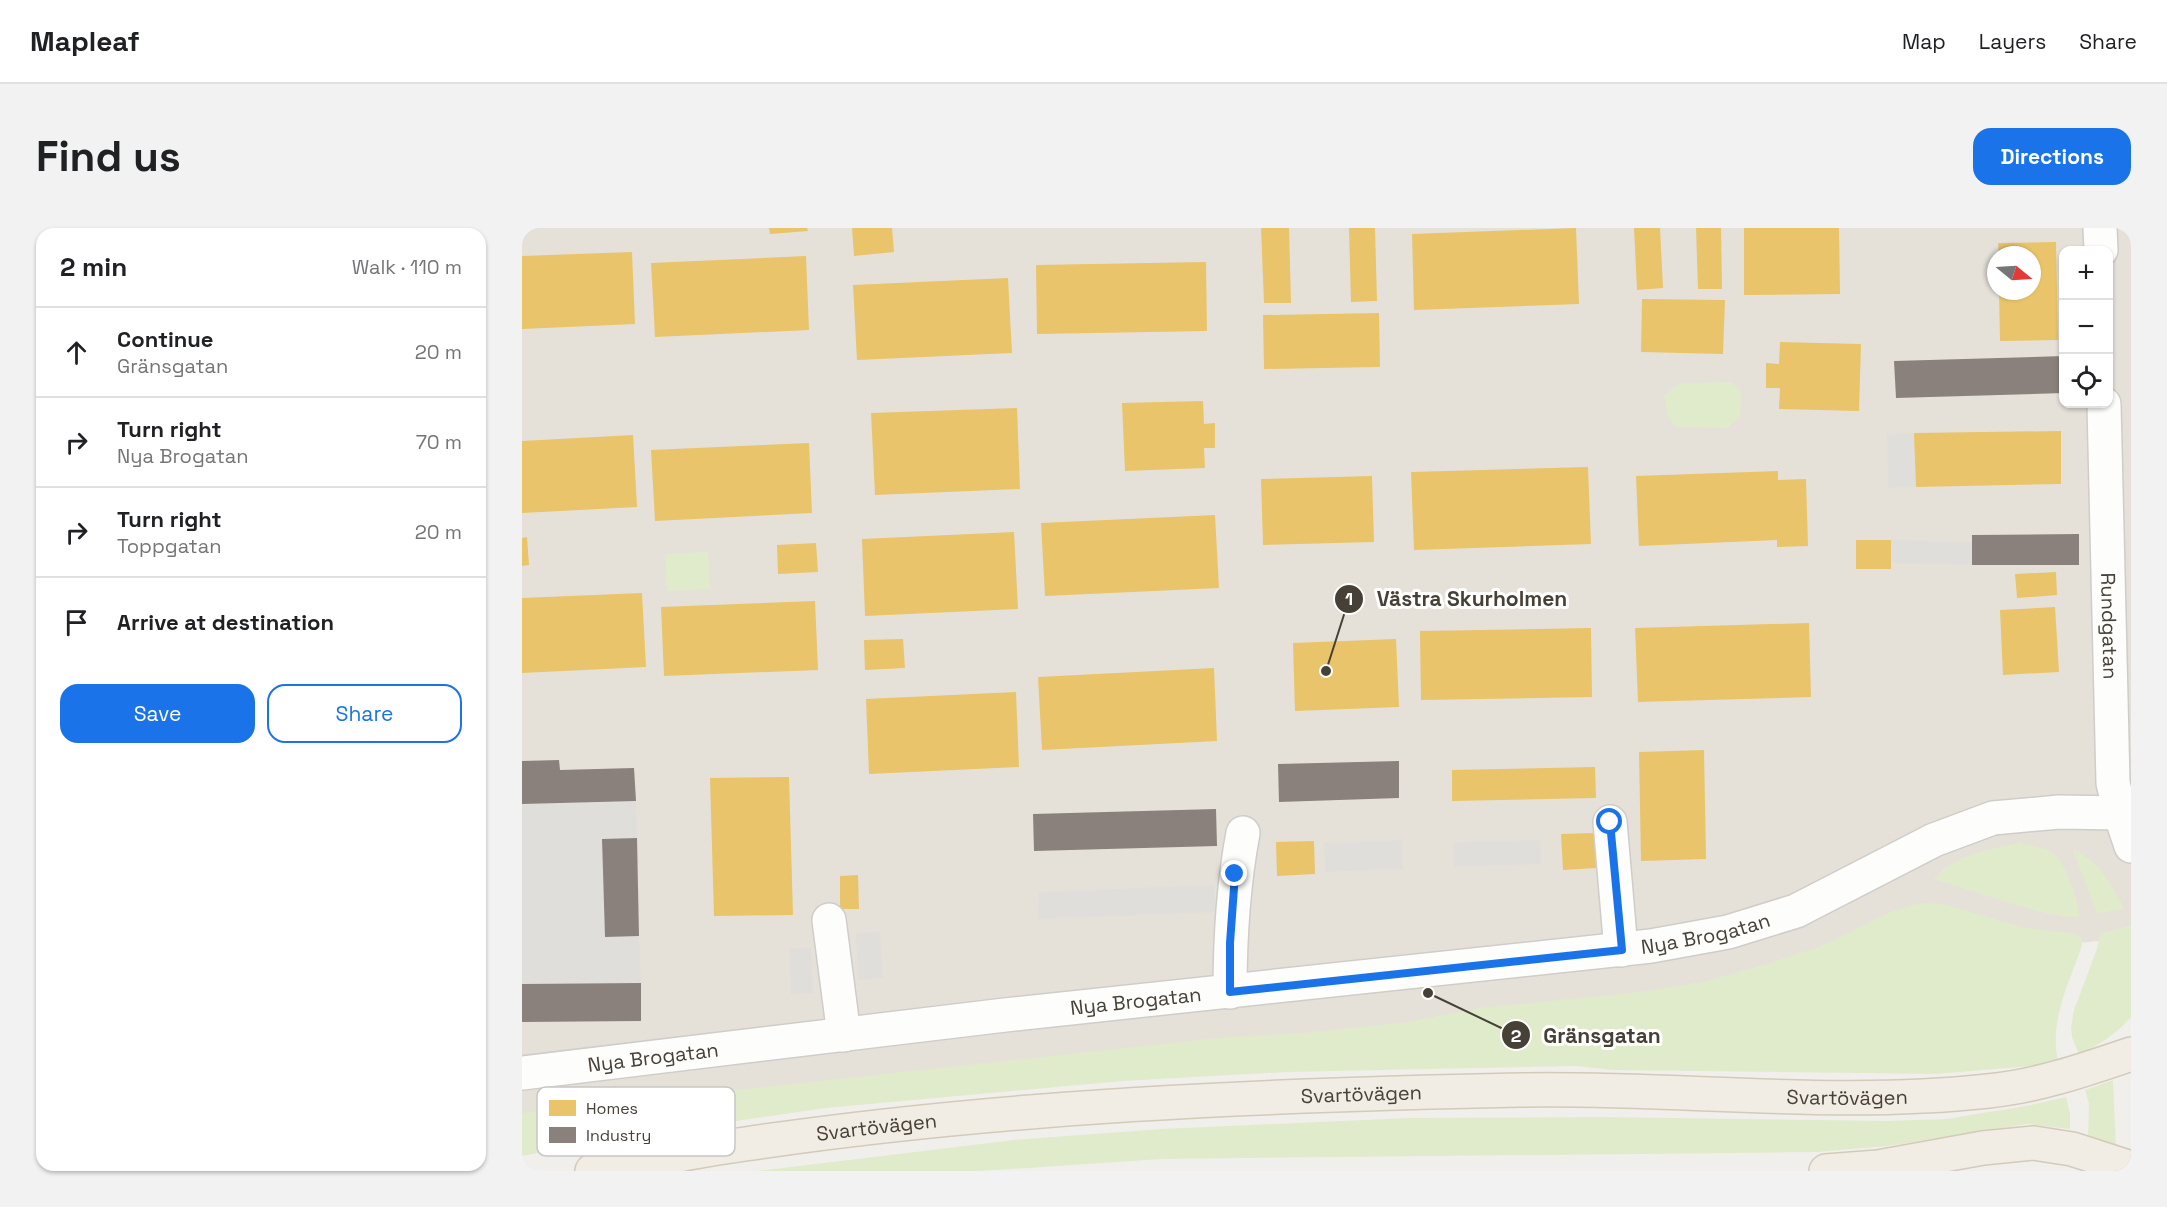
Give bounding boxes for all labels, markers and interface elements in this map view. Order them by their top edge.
text: Mapleaf [30,23,140,59]
text: Map [1902,28,1946,55]
text: Layers [1979,28,2046,55]
text: Share [2079,28,2137,55]
button: Directions [1973,128,2131,185]
text: Find us [36,130,181,183]
north arrow [1987,246,2041,300]
map controls [2059,246,2113,408]
button: + [2059,246,2113,300]
text: 2 min [60,250,127,284]
text: Walk · 110 m [352,254,462,280]
button: − [2059,300,2113,354]
text: Continue [117,325,213,353]
icon: ahead [60,336,93,369]
text: 20 m [415,339,462,365]
text: Gränsgatan [117,353,228,379]
button: locate [2059,354,2113,408]
text: Turn right [117,415,222,443]
icon: right [60,426,93,459]
text: 70 m [416,429,462,455]
text: Nya Brogatan [117,443,249,469]
text: Turn right [117,505,222,533]
icon: right [60,516,93,549]
text: 20 m [415,519,462,545]
text: Toppgatan [117,533,221,559]
street label: Rundgatan [2095,572,2124,680]
callout: Västra Skurholmen [1334,579,1579,618]
text: Västra Skurholmen [1377,585,1567,612]
text: 1 [1345,587,1353,610]
icon: arrive [60,606,93,639]
text: Arrive at destination [117,608,334,636]
button: Save [60,684,255,743]
button: Share [267,684,462,743]
route start [1596,808,1622,834]
route end [1221,860,1247,886]
street label: Nya Brogatan [1640,907,1773,960]
street label: Nya Brogatan [1069,981,1203,1021]
callout: Gränsgatan [1501,1016,1673,1055]
text: Gränsgatan [1543,1022,1661,1049]
text: 2 [1511,1024,1522,1047]
street label: Nya Brogatan [586,1037,720,1078]
street label: Svartövägen [1300,1079,1422,1109]
street label: Svartövägen [1786,1084,1908,1111]
legend [537,1087,735,1156]
text: Homes [586,1098,638,1119]
street label: Svartövägen [815,1107,938,1147]
text: Industry [586,1125,651,1146]

